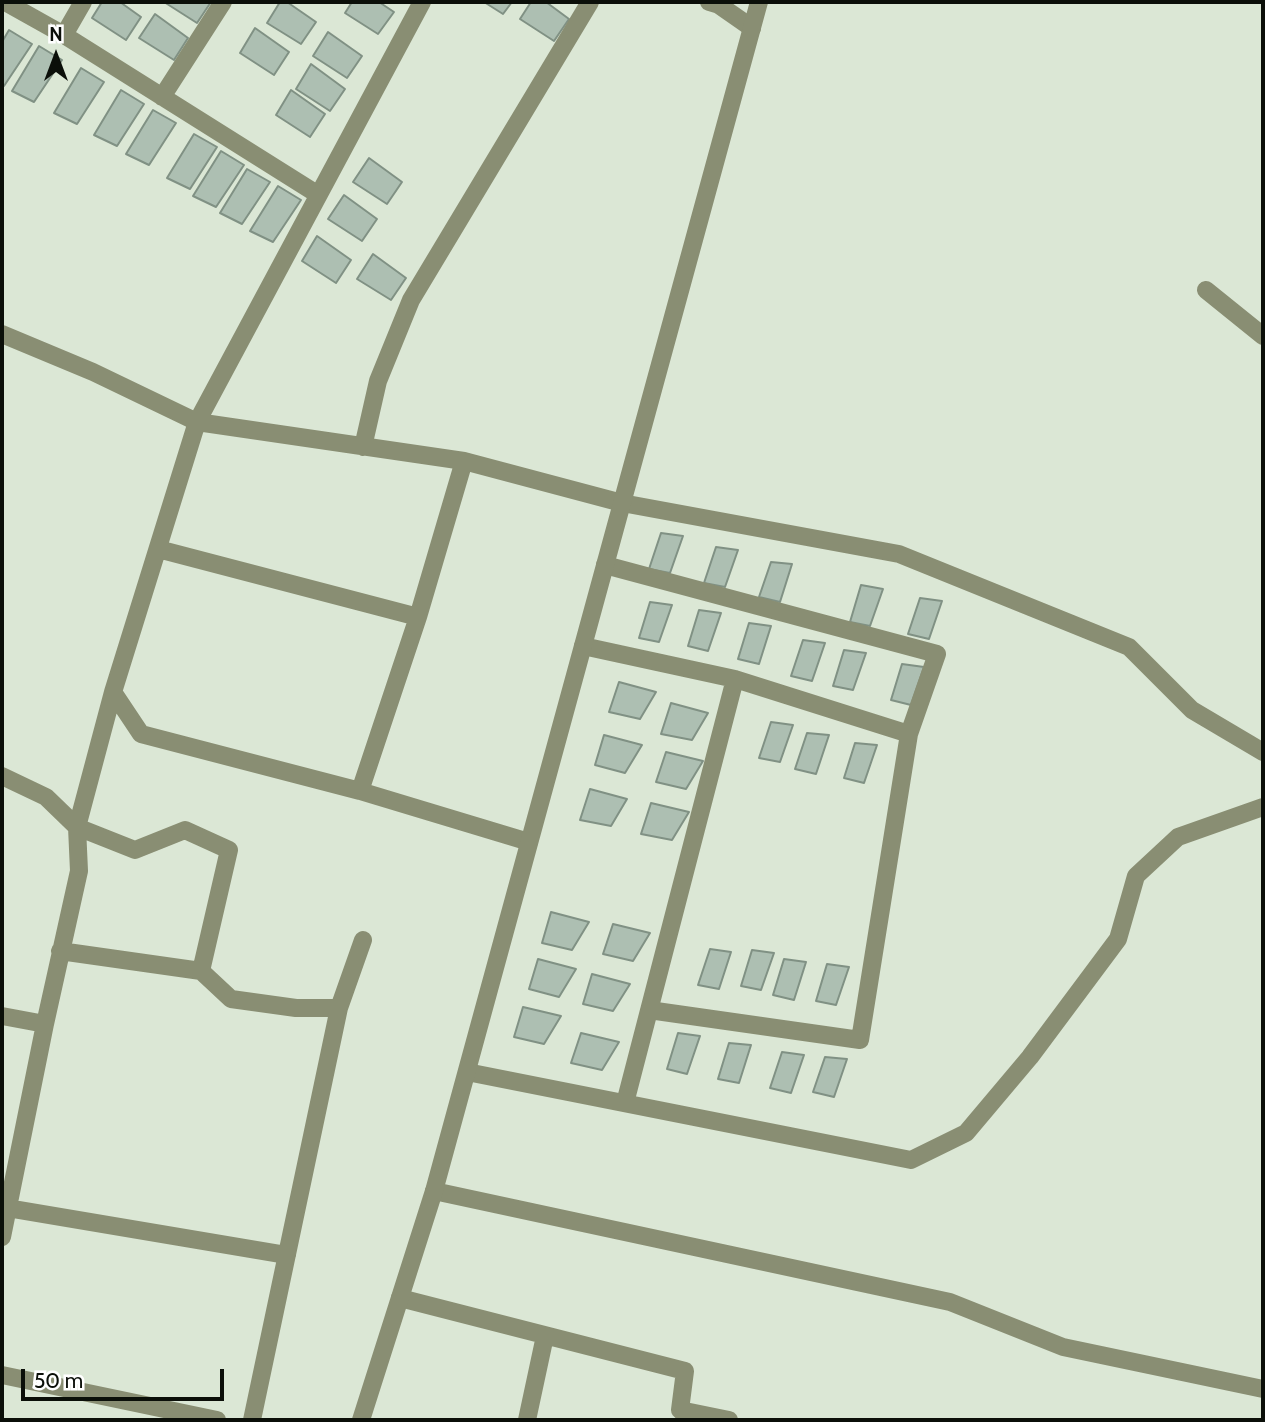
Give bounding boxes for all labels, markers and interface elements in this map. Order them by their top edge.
north arrow [21,21,91,91]
text: N [49,23,63,46]
scale bar [24,1356,228,1400]
text: 50 m [34,1368,83,1393]

